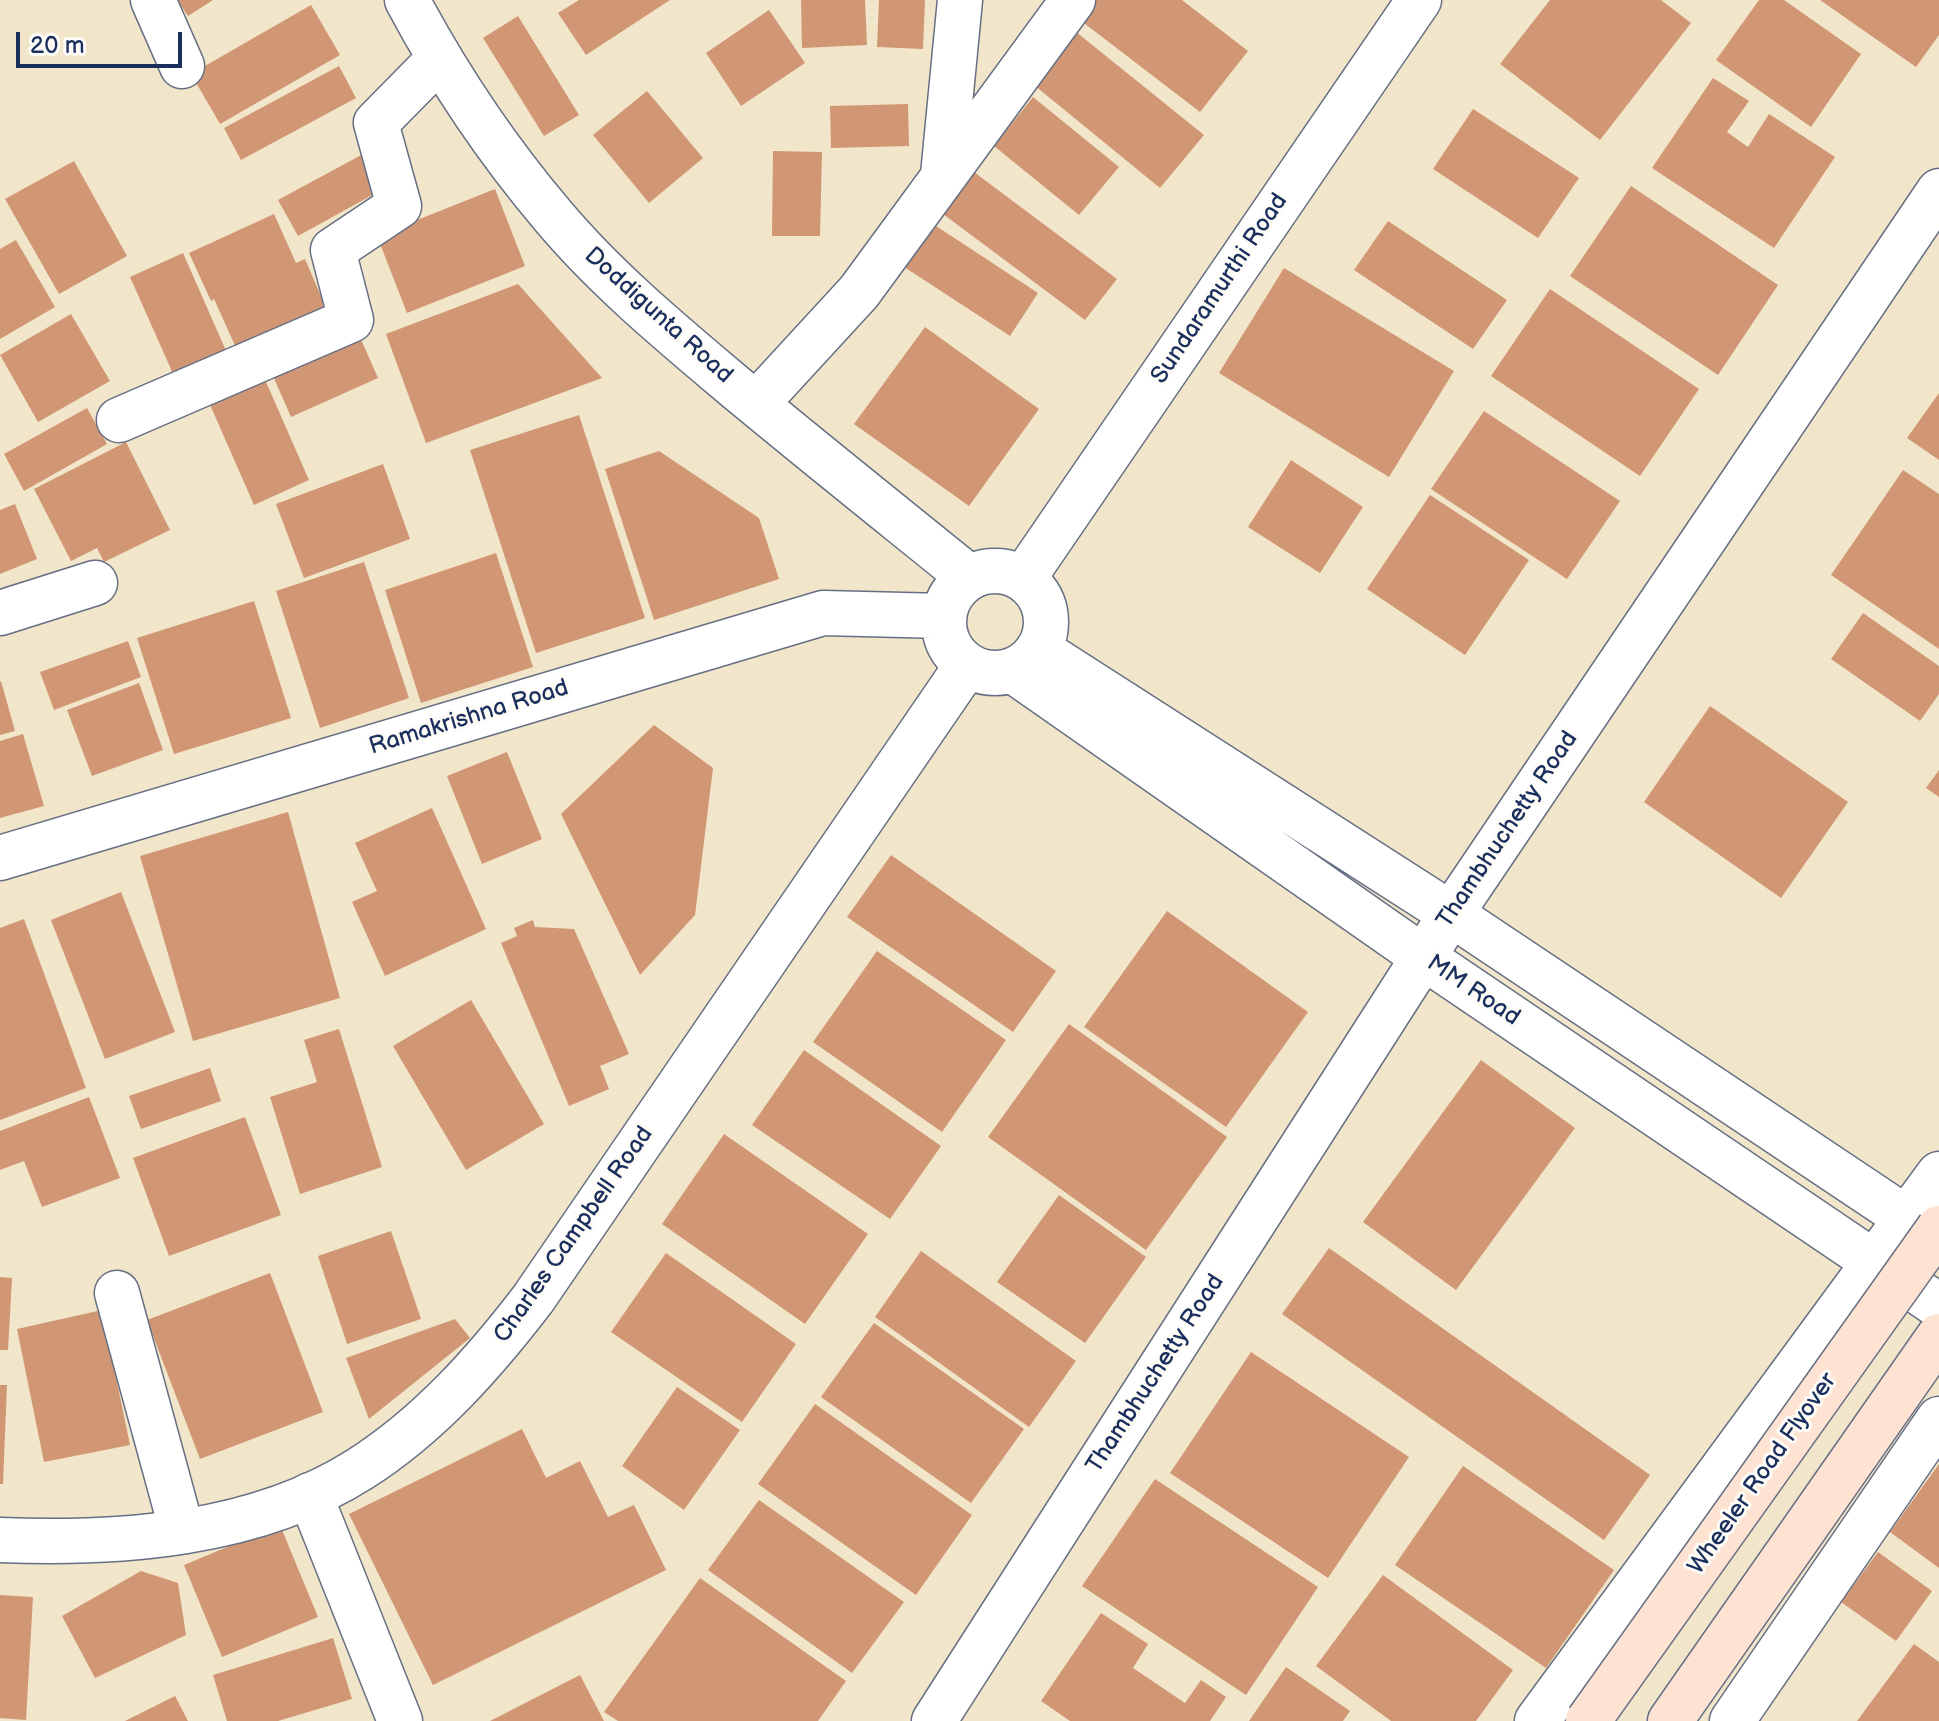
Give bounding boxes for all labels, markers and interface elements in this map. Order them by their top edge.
scale bar [20,16,186,66]
text: 20 m [30,31,85,60]
street label: Sundaramurthi Road [1146,188,1294,390]
street label: Doddigunta Road [578,242,738,390]
street label: Ramakrishna Road [366,674,572,762]
street label: Thambhuchetty Road [1431,726,1585,934]
street label: MM Road [1421,949,1525,1033]
street label: Charles Campbell Road [488,1121,660,1349]
street label: Thambhuchetty Road [1081,1269,1231,1479]
street label: Wheeler Road Flyover [1683,1368,1843,1580]

